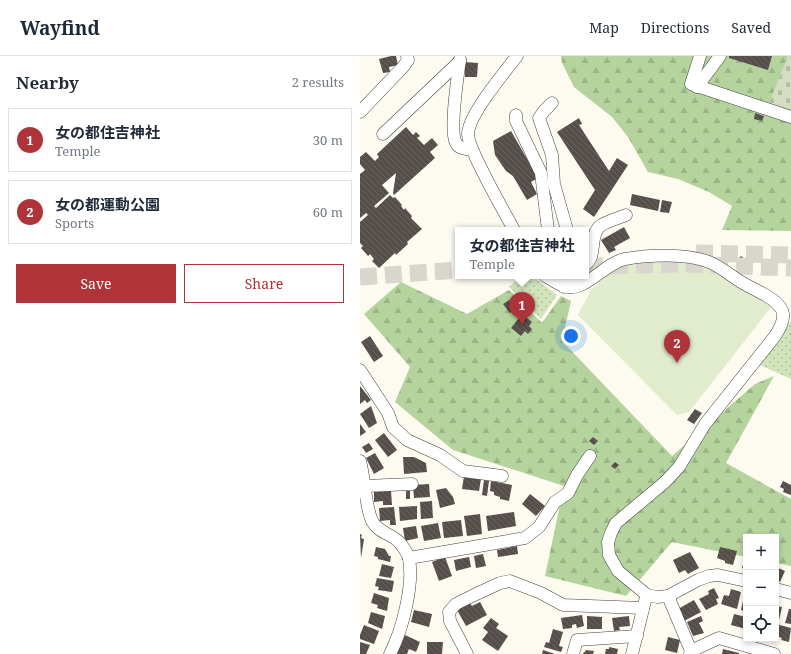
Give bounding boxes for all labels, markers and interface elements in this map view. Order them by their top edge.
text: Wayfind [20,15,100,41]
text: Map [589,18,619,37]
text: Directions [641,18,709,37]
text: Saved [731,18,771,37]
text: Nearby [16,71,79,94]
text: 2 results [292,73,344,91]
text: 女の都住吉神社 [55,122,160,142]
text: 1 [26,131,34,149]
text: 30 m [313,131,343,149]
text: Temple [55,142,101,160]
text: 女の都運動公園 [55,194,160,214]
text: 2 [26,203,34,221]
text: 60 m [313,203,343,221]
text: Sports [55,214,94,232]
popup [455,227,589,279]
text: 女の都住吉神社 [469,235,575,255]
text: Temple [469,255,515,273]
button: Save [16,264,176,303]
button: Share [184,264,344,303]
pin: 1 [509,292,535,325]
your location [561,326,581,346]
pin: 2 [664,330,690,363]
map controls [743,534,779,642]
button: + [743,534,779,570]
button: − [743,570,779,606]
button: locate [743,606,779,642]

